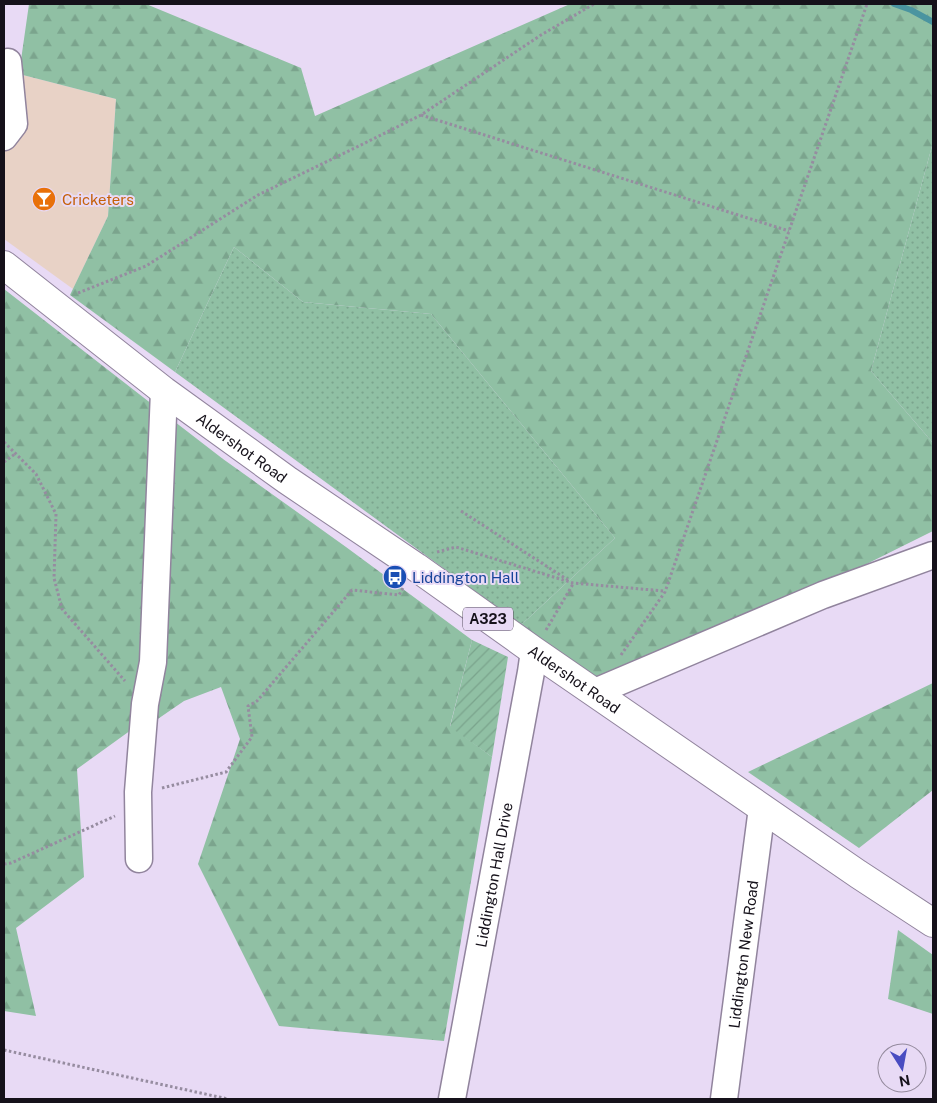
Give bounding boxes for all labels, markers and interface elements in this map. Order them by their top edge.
bar icon: Cricketers [31,186,57,212]
place label: Cricketers [62,191,134,208]
street label: Aldershot Road [194,409,291,486]
bus stop icon: Liddington Hall [382,564,408,590]
place label: Liddington Hall [412,569,519,586]
road number: A323 [463,608,513,630]
street label: Aldershot Road [525,641,624,716]
street label: Liddington Hall Drive [472,801,515,949]
street label: Liddington New Road [725,879,761,1029]
north arrow [877,1043,927,1093]
text: N [898,1072,911,1090]

